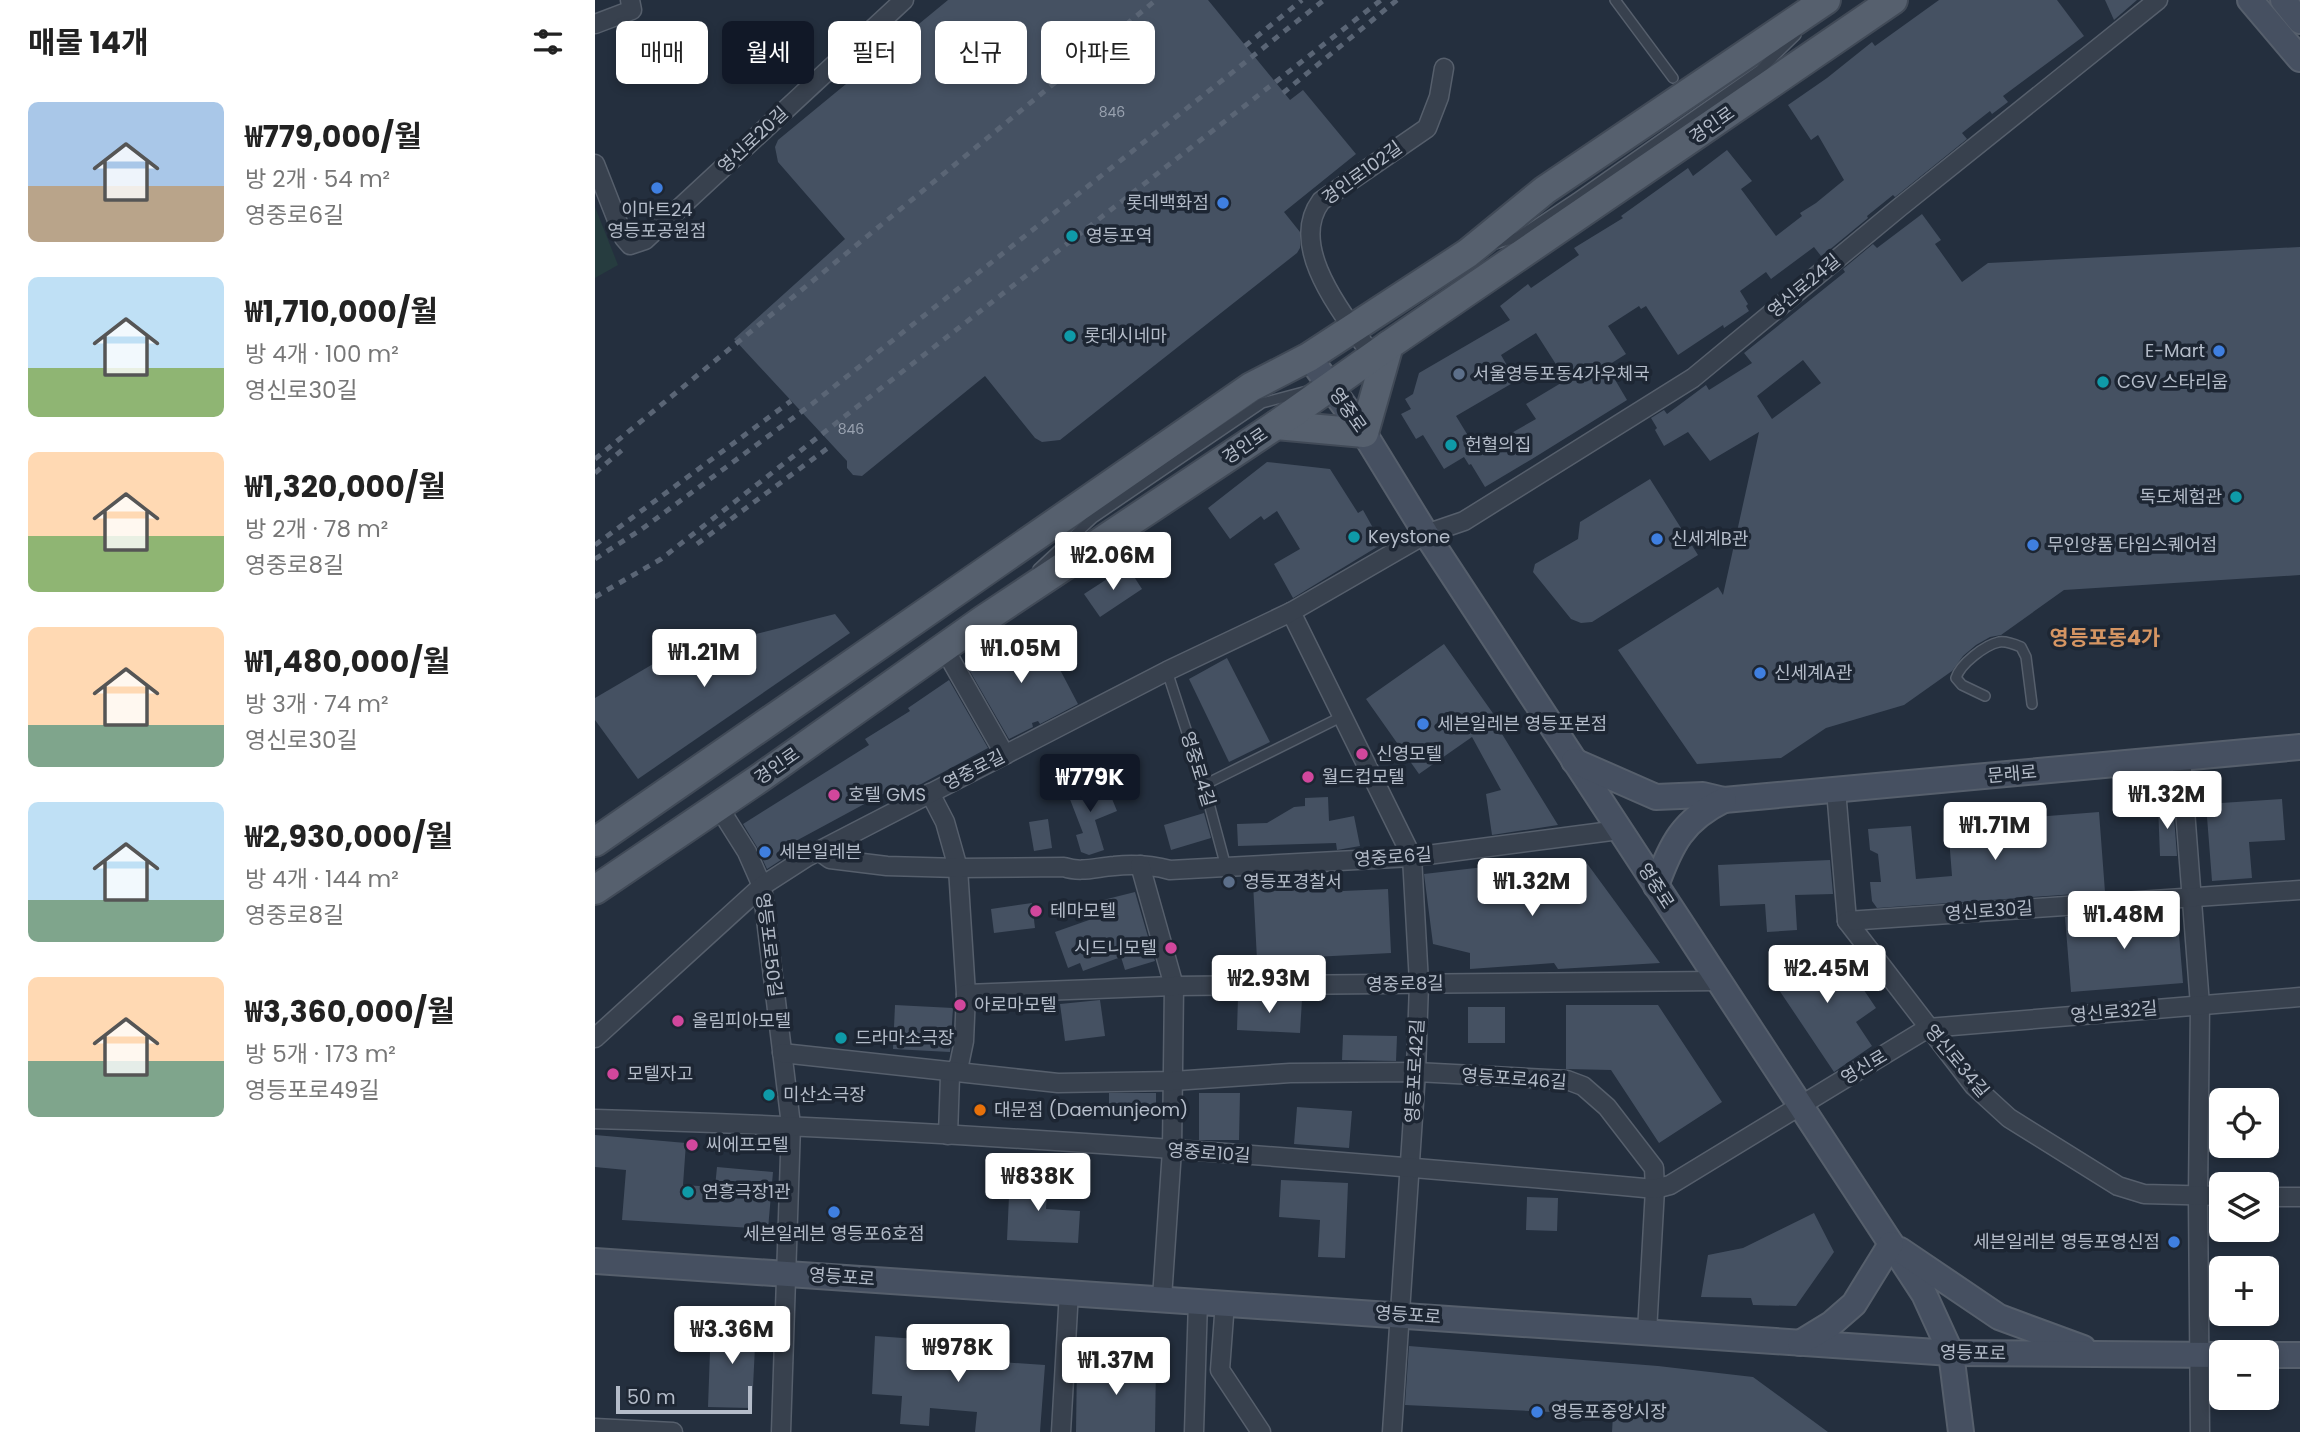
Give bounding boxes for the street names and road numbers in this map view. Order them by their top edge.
street label: 경인로 [1684,100,1739,149]
street label: 영신로20길 [712,101,793,179]
street label: 경인로102길 [1316,135,1407,210]
street label: 영신로24길 [1762,248,1845,323]
street label: 영중로 [1324,382,1373,437]
street label: 경인로 [1217,421,1272,470]
street label: 영중로4길 [1175,728,1222,810]
street label: 경인로 [749,741,804,790]
street label: 영중로길 [939,743,1009,796]
street label: 문래로 [1986,759,2038,788]
street label: 영중로6길 [1353,841,1433,872]
street label: 영중로 [1632,858,1680,913]
street label: 영등포로50길 [751,891,788,999]
street label: 영신로30길 [1944,895,2034,926]
street label: 영중로8길 [1366,970,1444,997]
street label: 영신로32길 [2069,995,2158,1028]
street label: 영등포로42길 [1399,1018,1430,1124]
street label: 영신로34길 [1919,1019,1995,1102]
street label: 영신로 [1836,1043,1891,1090]
street label: 영등포로46길 [1461,1062,1568,1095]
street label: 영중로10길 [1167,1137,1251,1168]
street label: 영등포로 [808,1262,876,1291]
street label: 영등포로 [1374,1300,1442,1329]
street label: 영등포로 [1940,1339,2006,1366]

